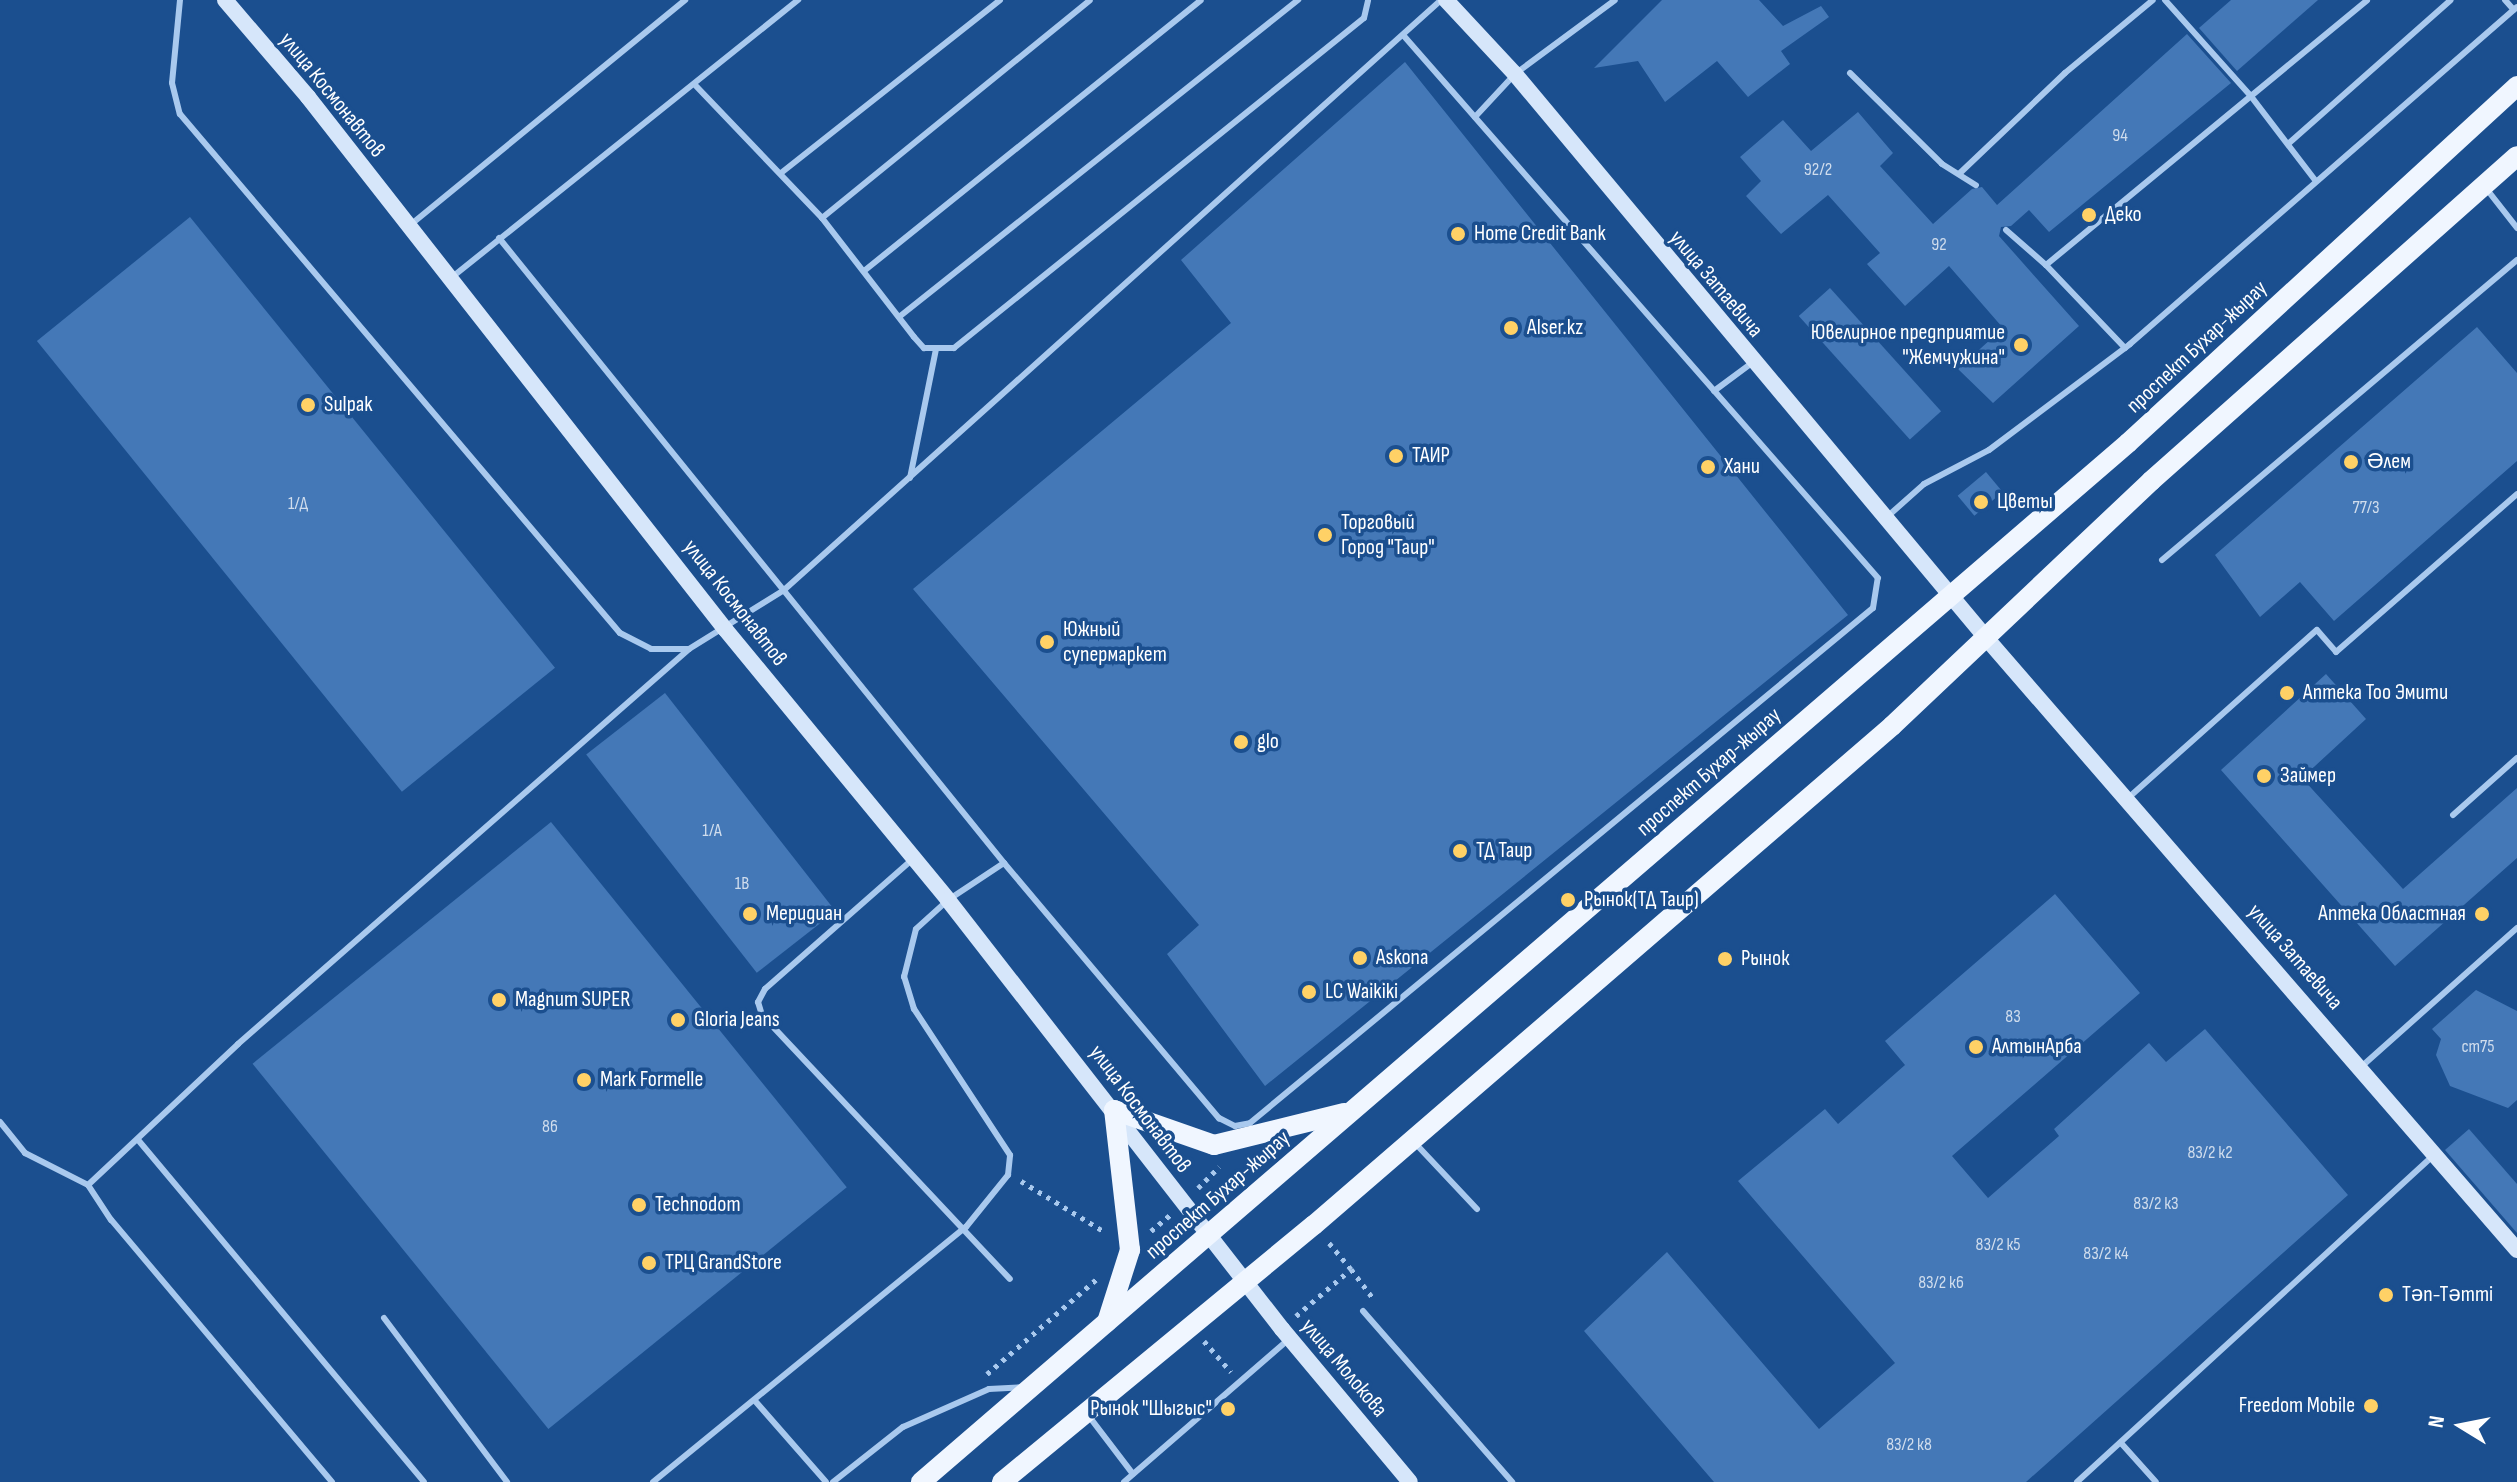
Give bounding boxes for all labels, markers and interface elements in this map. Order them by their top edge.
street label: улица Космонавтов [274,27,390,163]
house number: 94 [2112,125,2128,147]
house number: 92/2 [1804,159,1832,181]
place label: Деко [2105,202,2142,228]
marker: Деко [2080,206,2098,224]
place label: Home Credit Bank [1474,221,1606,247]
marker: Home Credit Bank [1449,225,1467,243]
street label: улица Затаевича [1664,225,1768,343]
house number: 92 [1931,234,1947,256]
street label: проспект Бухар-жырау [2121,275,2273,419]
place label: Alser.kz [1527,315,1583,341]
marker: Alser.kz [1502,319,1520,337]
place label: Ювелирное предприятие "Жемчужина" [1811,319,2005,370]
marker: Ювелирное предприятие "Жемчужина" [2012,336,2030,354]
place label: Sulpak [324,392,373,418]
marker: Sulpak [299,396,317,414]
place label: ТАИР [1412,443,1450,469]
marker: ТАИР [1387,447,1405,465]
place label: Әлем [2367,449,2411,475]
marker: Әлем [2342,453,2360,471]
place label: Хани [1724,454,1760,480]
marker: Хани [1699,458,1717,476]
place label: Цветы [1997,489,2053,515]
house number: 1/Д [288,493,308,515]
marker: Цветы [1972,493,1990,511]
house number: 77/3 [2352,497,2380,519]
place label: Торговый Город "Таир" [1341,509,1435,560]
marker: Торговый Город "Таир" [1316,526,1334,544]
street label: улица Космонавтов [677,535,793,671]
place label: Южный супермаркет [1063,616,1167,668]
marker: Южный супермаркет [1038,633,1056,651]
place label: Аптека Тоо Эмити [2303,680,2448,706]
marker: Аптека Тоо Эмити [2278,684,2296,702]
street label: проспект Бухар-жырау [1631,702,1787,842]
place label: glo [1257,729,1279,755]
marker: glo [1232,733,1250,751]
place label: Займер [2280,763,2336,789]
marker: Займер [2255,767,2273,785]
house number: 1/А [702,820,722,842]
place label: ТД Таир [1476,838,1532,864]
marker: ТД Таир [1451,842,1469,860]
house number: 1B [735,873,749,895]
place label: Рынок(ТД Таир) [1584,887,1699,913]
marker: Рынок(ТД Таир) [1559,891,1577,909]
street label: улица Затаевича [2242,899,2348,1015]
place label: Меридиан [766,901,842,927]
place label: Аптека Областная [2318,901,2466,927]
marker: Меридиан [741,905,759,923]
marker: Аптека Областная [2473,905,2491,923]
place label: Askona [1376,945,1428,971]
place label: Рынок [1741,946,1789,972]
marker: Askona [1351,949,1369,967]
marker: Рынок [1716,950,1734,968]
place label: LC Waikiki [1325,979,1398,1005]
marker: LC Waikiki [1300,983,1318,1001]
place label: Magnum SUPER [515,987,630,1013]
marker: Magnum SUPER [490,991,508,1009]
house number: 83 [2005,1006,2021,1028]
place label: Gloria Jeans [694,1007,780,1033]
marker: Gloria Jeans [669,1011,687,1029]
place label: АлтынАрба [1992,1034,2082,1060]
house number: ст75 [2461,1036,2495,1058]
marker: АлтынАрба [1967,1038,1985,1056]
street label: улица Космонавтов [1083,1040,1197,1178]
place label: Mark Formelle [600,1067,703,1093]
marker: Mark Formelle [575,1071,593,1089]
house number: 86 [542,1116,558,1138]
street label: проспект Бухар-жырау [1140,1125,1296,1265]
house number: 83/2 к2 [2187,1142,2233,1164]
place label: Technodom [655,1192,741,1218]
house number: 83/2 к3 [2133,1193,2179,1215]
marker: Technodom [630,1196,648,1214]
house number: 83/2 к5 [1976,1234,2020,1256]
house number: 83/2 к4 [2083,1243,2129,1265]
place label: ТРЦ GrandStore [665,1250,782,1276]
marker: ТРЦ GrandStore [640,1254,658,1272]
house number: 83/2 к6 [1918,1272,1964,1294]
place label: Тәп-Тәтті [2402,1282,2493,1308]
marker: Тәп-Тәтті [2377,1286,2395,1304]
street label: улица Молокова [1295,1313,1393,1423]
north arrow [2421,1386,2501,1466]
place label: Freedom Mobile [2239,1393,2355,1419]
place label: Рынок "Шыгыс" [1090,1396,1212,1422]
marker: Freedom Mobile [2362,1397,2380,1415]
marker: Рынок "Шыгыс" [1219,1400,1237,1418]
text: N [2423,1414,2451,1430]
house number: 83/2 к8 [1886,1434,1932,1456]

